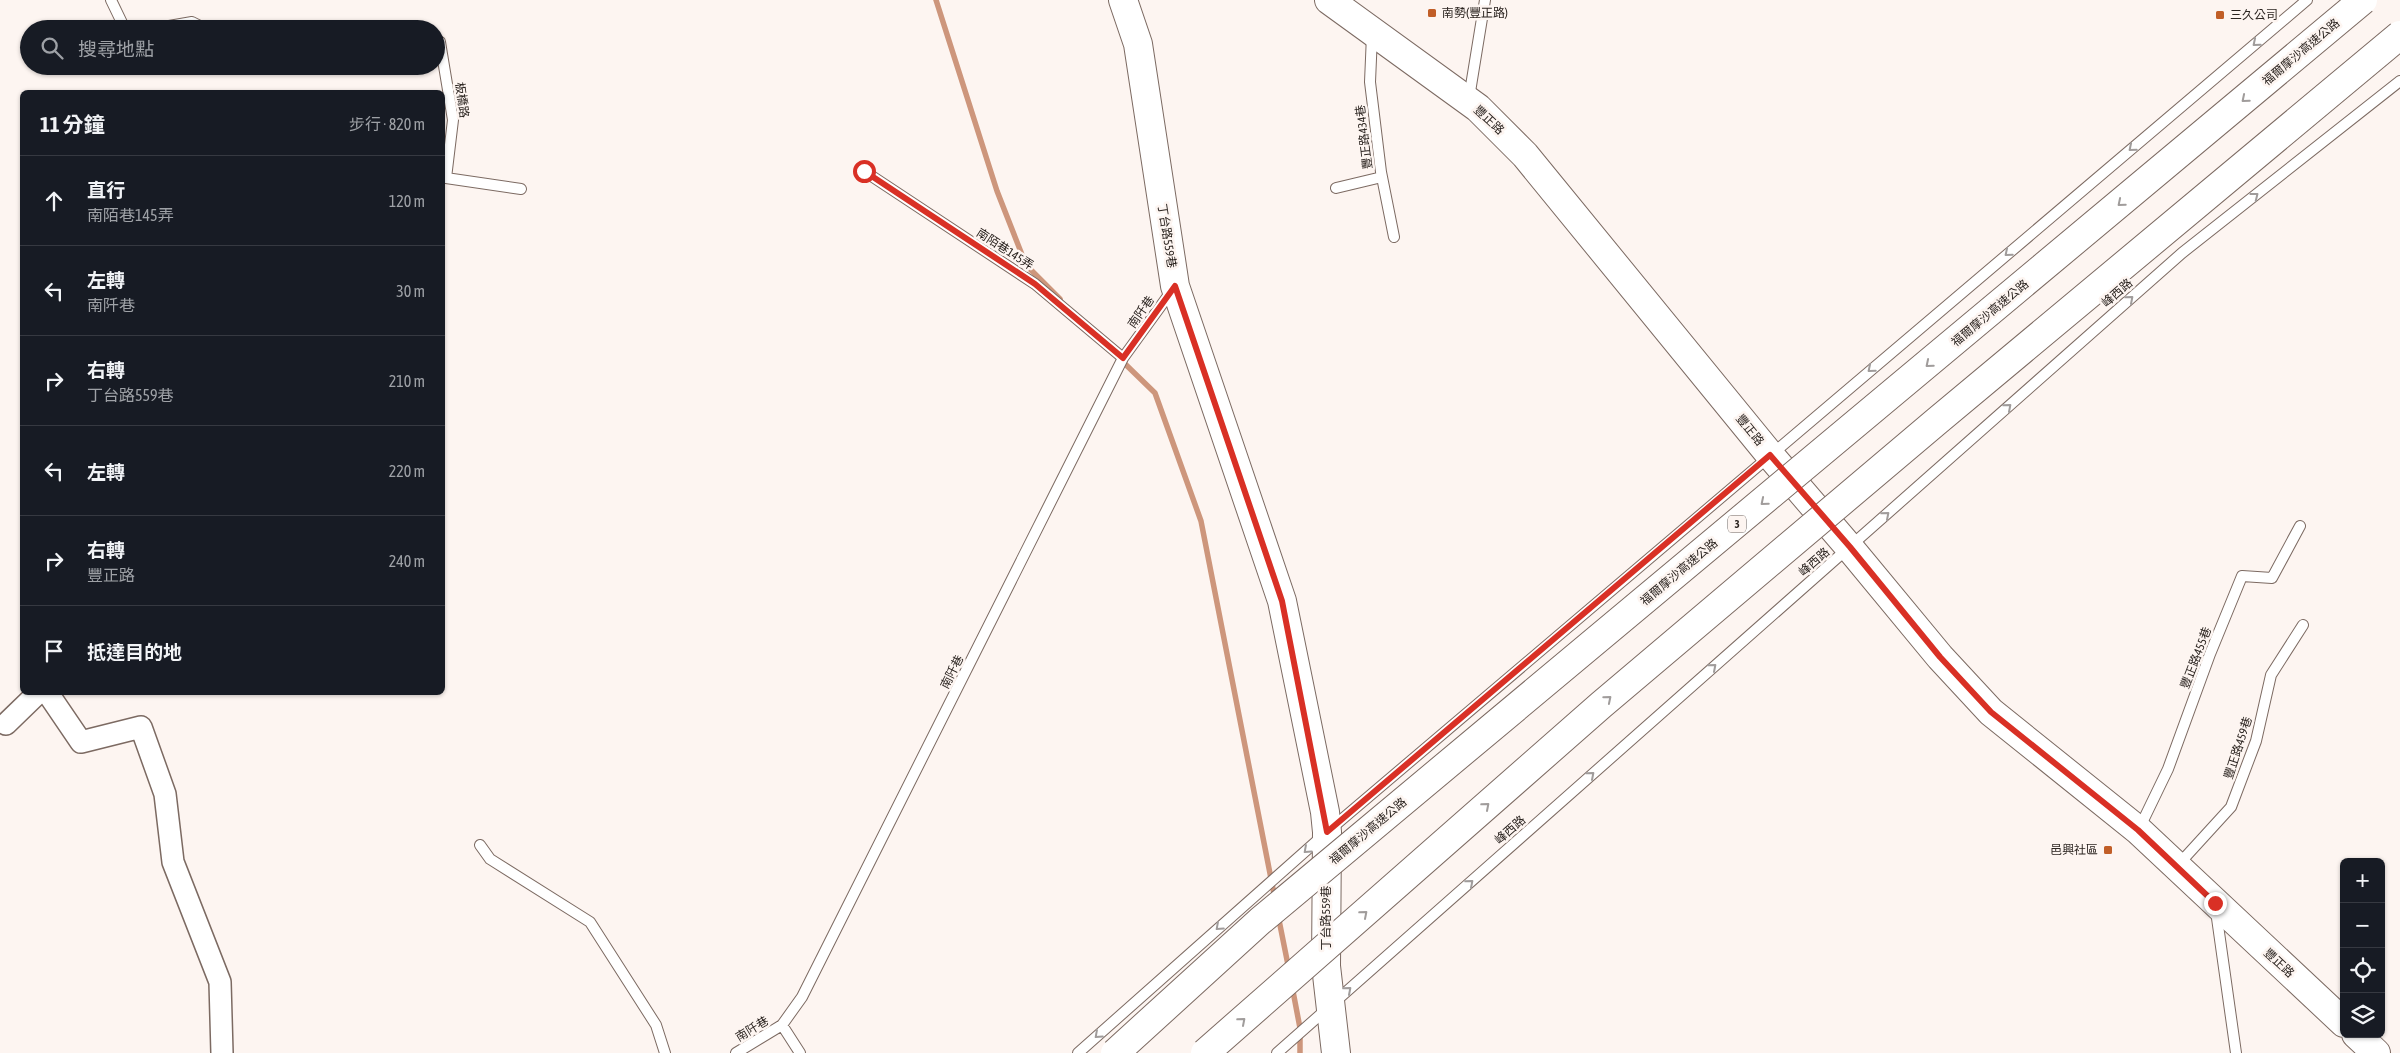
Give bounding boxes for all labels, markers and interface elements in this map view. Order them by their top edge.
place label: 南勢(豐正路) [1442,6,1508,20]
marker: 南勢(豐正路) [1426,7,1438,19]
place label: 三久公司 [2230,8,2278,22]
marker: 三久公司 [2214,9,2226,21]
street label: 福爾摩沙高速公路 [2260,16,2342,88]
search box [20,20,445,75]
icon: search [38,34,66,62]
one-way arrow [2253,37,2262,46]
text: 搜尋地點 [78,38,154,60]
street label: 板橋路 [453,81,471,119]
one-way arrow [2242,93,2251,101]
street label: 豐正路 [1471,103,1507,137]
street label: 豐正路434巷 [1353,104,1375,170]
text: 11 分鐘 [40,112,105,136]
text: 步行 · 820 m [349,115,425,133]
one-way arrow [2129,142,2138,151]
route start [853,160,876,183]
text: 直行 [87,179,125,201]
icon: ahead [40,187,68,215]
text: 120 m [389,192,425,210]
one-way arrow [2249,193,2258,201]
one-way arrow [2117,198,2126,207]
street label: 丁台路559巷 [1155,203,1179,269]
text: 南陌巷145弄 [87,206,174,224]
street label: 南陌巷145弄 [974,225,1036,273]
one-way arrow [2005,247,2014,256]
text: 左轉 [87,269,125,291]
street label: 峰西路 [2099,276,2135,310]
icon: left [40,277,68,305]
street label: 福爾摩沙高速公路 [1949,277,2031,349]
text: 30 m [396,282,425,300]
street label: 南阡巷 [1125,293,1157,331]
text: 南阡巷 [87,296,135,314]
one-way arrow [2124,296,2133,305]
one-way arrow [1926,358,1935,367]
text: 右轉 [87,359,125,381]
one-way arrow [1868,364,1877,373]
icon: right [40,367,68,395]
text: 210 m [389,372,425,390]
text: 丁台路559巷 [87,386,174,404]
one-way arrow [2002,404,2011,413]
street label: 豐正路 [1733,412,1767,448]
icon: left [40,457,68,485]
text: 左轉 [87,461,125,483]
text: 220 m [389,462,425,480]
one-way arrow [1761,496,1770,504]
one-way arrow [1880,512,1889,520]
road number: 3 [1728,516,1746,532]
street label: 福爾摩沙高速公路 [1638,536,1720,608]
text: 右轉 [87,539,125,561]
street label: 峰西路 [1796,545,1832,579]
icon: right [40,547,68,575]
text: 240 m [389,552,425,570]
text: 豐正路 [87,566,135,584]
street label: 豐正路455巷 [2178,625,2214,691]
icon: arrive [40,637,68,665]
text: 抵達目的地 [87,641,182,663]
street label: 南阡巷 [938,653,966,691]
one-way arrow [1707,665,1716,673]
one-way arrow [1602,697,1611,705]
street label: 豐正路459巷 [2221,715,2255,781]
one-way arrow [1586,772,1595,781]
street label: 福爾摩沙高速公路 [1327,795,1409,867]
one-way arrow [1480,803,1489,812]
street label: 峰西路 [1492,813,1528,847]
place label: 邑興社區 [2050,843,2098,857]
one-way arrow [1303,844,1312,853]
marker: 邑興社區 [2102,844,2114,856]
map controls [2340,858,2385,1038]
button: + [2340,858,2385,903]
one-way arrow [1464,880,1473,889]
street label: 丁台路559巷 [1319,886,1333,950]
route end [2204,892,2227,915]
button: − [2340,903,2385,948]
one-way arrow [1358,911,1367,920]
one-way arrow [1216,921,1225,930]
street label: 豐正路 [2261,946,2297,980]
button: locate [2340,948,2385,993]
one-way arrow [1342,987,1351,996]
button: layers [2340,993,2385,1038]
street label: 南阡巷 [733,1014,771,1044]
one-way arrow [1236,1018,1245,1027]
one-way arrow [1094,1029,1103,1038]

